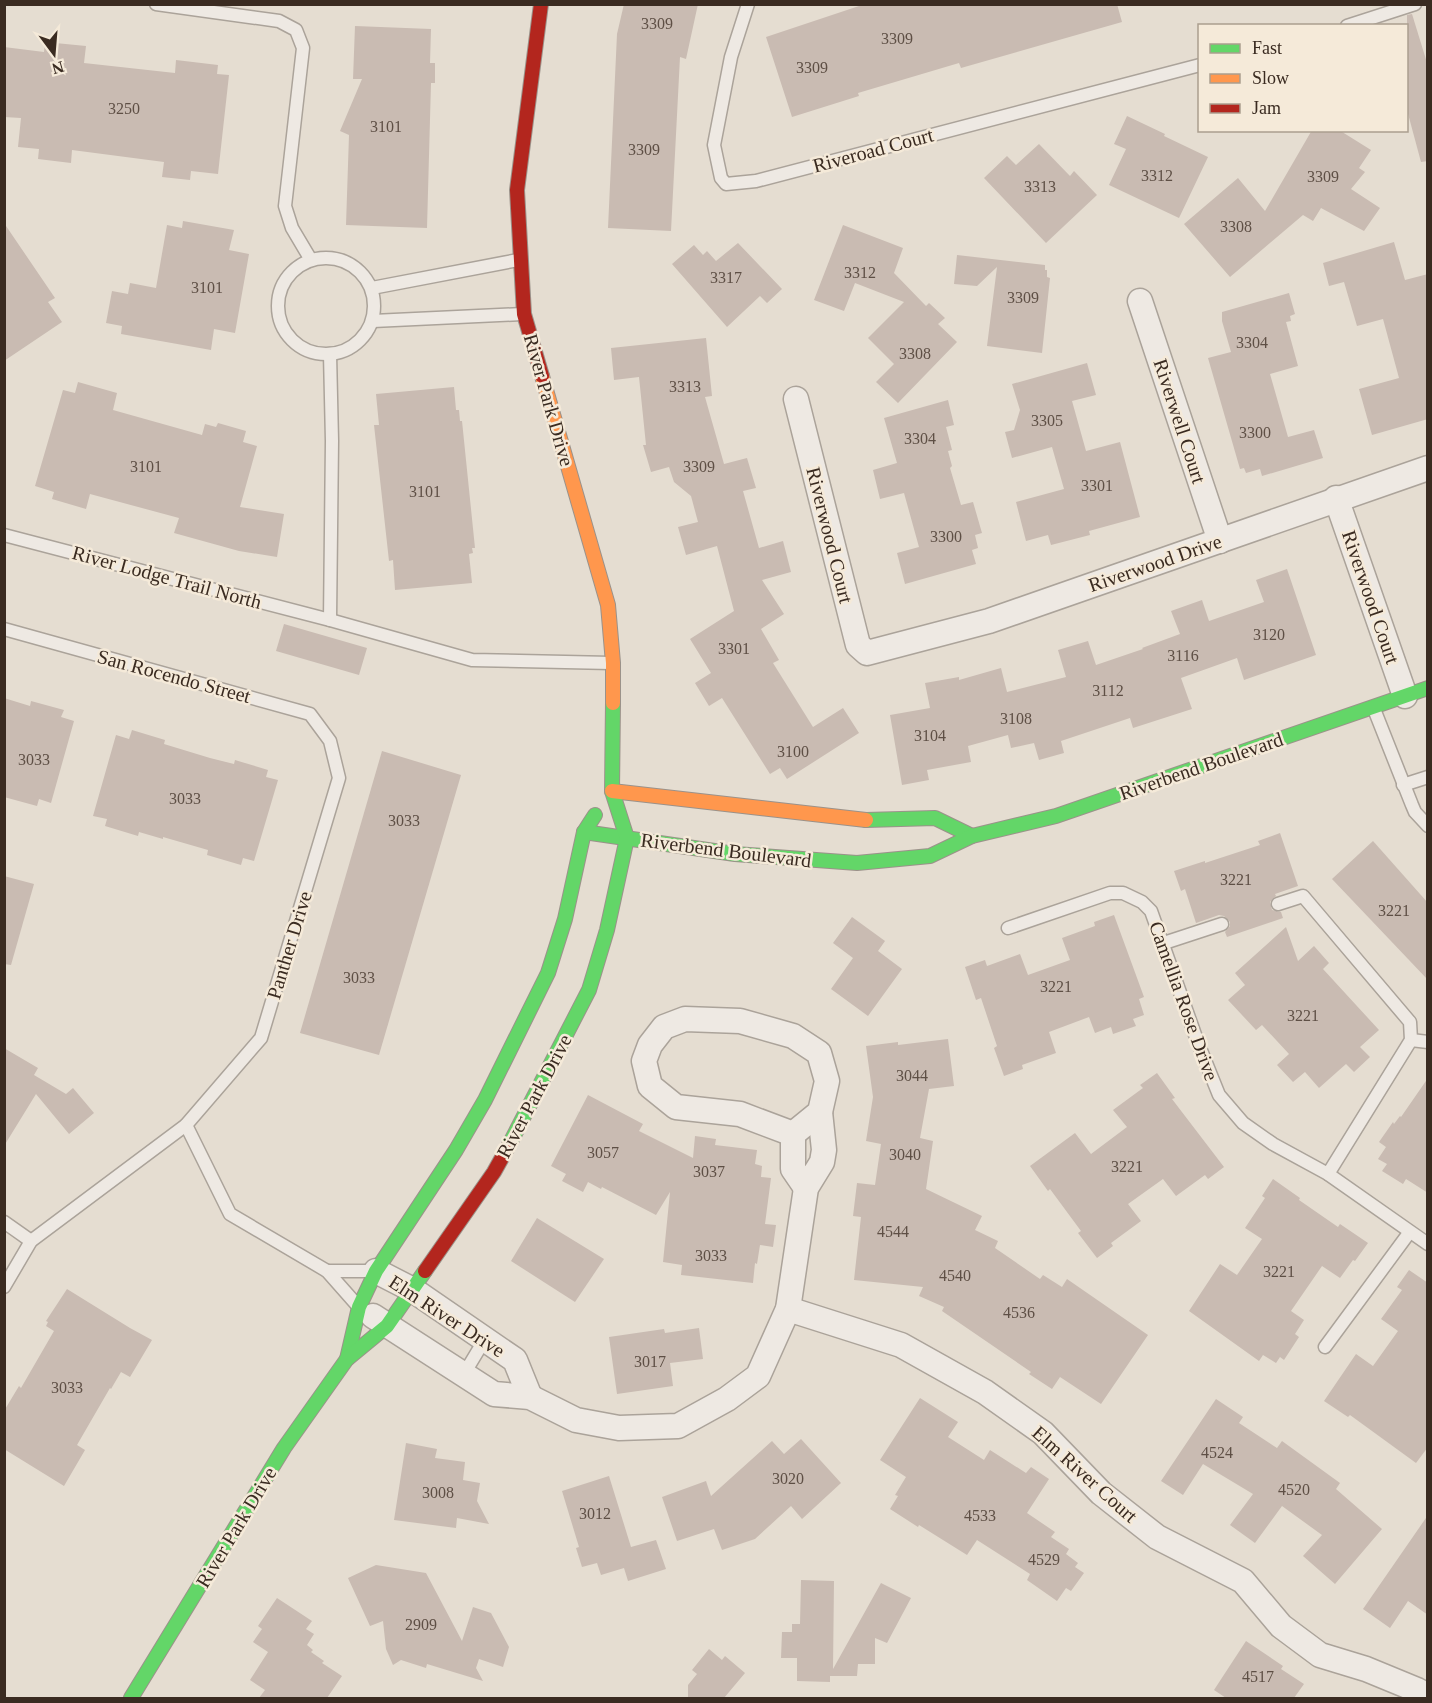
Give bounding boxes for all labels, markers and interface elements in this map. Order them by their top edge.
house number: 3309 [641,15,673,32]
north arrow [24,24,84,84]
legend [1198,24,1408,132]
house number: 3309 [881,30,913,47]
text: Fast [1252,38,1282,58]
text: N [50,58,66,78]
house number: 3309 [796,59,828,76]
text: Slow [1252,68,1289,88]
text: Jam [1252,98,1281,118]
house number: 3250 [108,100,140,117]
house number: 3101 [370,118,402,135]
street label: Riveroad Court [810,123,936,177]
house number: 3309 [628,141,660,158]
house number: 3312 [1141,167,1173,184]
house number: 3309 [1307,168,1339,185]
house number: 3313 [1024,178,1056,195]
house number: 3308 [1220,218,1252,235]
house number: 3312 [844,264,876,281]
house number: 3317 [710,269,742,286]
house number: 3101 [191,279,223,296]
house number: 3309 [1007,289,1039,306]
street label: River Park Drive [520,331,578,469]
house number: 3304 [1236,334,1268,351]
house number: 3308 [899,345,931,362]
street label: Riverwell Court [1150,356,1211,486]
house number: 3313 [669,378,701,395]
house number: 3305 [1031,412,1063,429]
house number: 3300 [1239,424,1271,441]
house number: 3304 [904,430,936,447]
house number: 3101 [130,458,162,475]
house number: 3309 [683,458,715,475]
street label: Riverwood Court [802,465,858,606]
house number: 3301 [1081,477,1113,494]
house number: 3101 [409,483,441,500]
street label: Riverwood Court [1338,527,1404,667]
house number: 3300 [930,528,962,545]
street label: Riverwood Drive [1086,530,1225,596]
street label: River Lodge Trail North [70,541,264,614]
house number: 3120 [1253,626,1285,643]
house number: 3301 [718,640,750,657]
street label: San Rocendo Street [95,645,253,707]
house number: 3116 [1167,647,1199,664]
house number: 3112 [1092,682,1124,699]
house number: 3108 [1000,710,1032,727]
house number: 3104 [914,727,946,744]
street label: Riverbend Boulevard [1116,728,1286,804]
house number: 3100 [777,743,809,760]
house number: 3033 [18,751,50,768]
house number: 3033 [169,790,201,807]
house number: 3033 [388,812,420,829]
street label: Riverbend Boulevard [639,829,813,871]
house number: 3221 [1220,871,1252,888]
street label: Panther Drive [262,888,316,1002]
house number: 3221 [1378,902,1410,919]
street label: Camellia Rose Drive [1145,918,1223,1084]
house number: 3033 [343,969,375,986]
house number: 3221 [1040,978,1072,995]
house number: 3221 [1287,1007,1319,1024]
street label: River Park Drive [492,1030,576,1161]
house number: 3044 [896,1067,928,1084]
house number: 3057 [587,1144,619,1161]
house number: 3040 [889,1146,921,1163]
house number: 3221 [1111,1158,1143,1175]
house number: 3037 [693,1163,725,1180]
house number: 4544 [877,1223,909,1240]
house number: 3033 [695,1247,727,1264]
house number: 3221 [1263,1263,1295,1280]
house number: 4540 [939,1267,971,1284]
street label: Elm River Drive [385,1270,509,1362]
house number: 4536 [1003,1304,1035,1321]
house number: 3017 [634,1353,666,1370]
house number: 3033 [51,1379,83,1396]
street label: Elm River Court [1028,1421,1142,1527]
house number: 4524 [1201,1444,1233,1461]
street label: River Park Drive [191,1463,281,1591]
house number: 3020 [772,1470,804,1487]
house number: 4520 [1278,1481,1310,1498]
house number: 3008 [422,1484,454,1501]
house number: 3012 [579,1505,611,1522]
house number: 4533 [964,1507,996,1524]
house number: 4529 [1028,1551,1060,1568]
house number: 2909 [405,1616,437,1633]
house number: 4517 [1242,1668,1274,1685]

